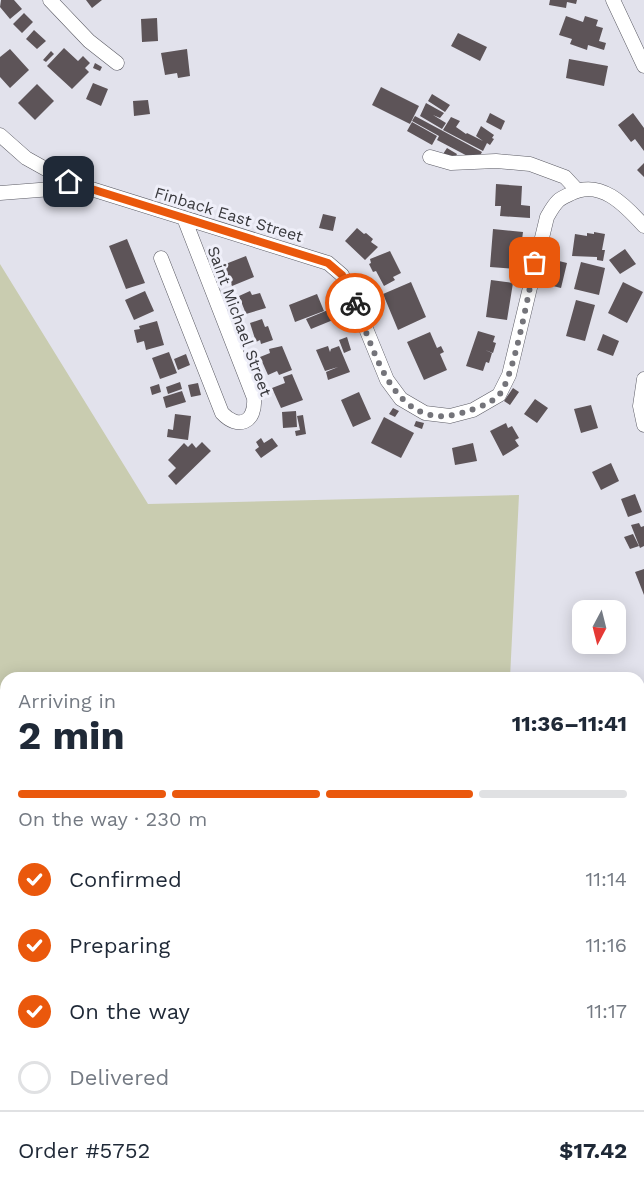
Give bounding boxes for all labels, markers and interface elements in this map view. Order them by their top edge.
pin [43,156,94,207]
icon: home [52,165,85,198]
street label: Finback East Street [152,183,306,246]
pin [509,237,560,288]
street label: Saint Michael Street [204,244,276,399]
icon: bag [518,246,551,279]
courier [325,273,385,333]
icon: bike [339,287,372,320]
north arrow [572,600,626,654]
map controls [572,600,626,654]
text: Arriving in [18,689,116,713]
text: 11:36–11:41 [512,711,627,736]
text: 2 min [18,713,125,758]
text: On the way · 230 m [18,807,207,831]
icon: check [18,863,51,896]
text: Confirmed [69,867,182,892]
text: 11:14 [585,867,627,891]
icon: check [18,929,51,962]
text: Preparing [69,933,170,958]
text: 11:16 [586,933,627,957]
icon: check [18,995,51,1028]
text: On the way [69,999,190,1024]
text: 11:17 [586,999,627,1023]
text: Delivered [69,1065,169,1090]
text: Order #5752 [18,1138,150,1163]
text: $17.42 [559,1138,627,1163]

